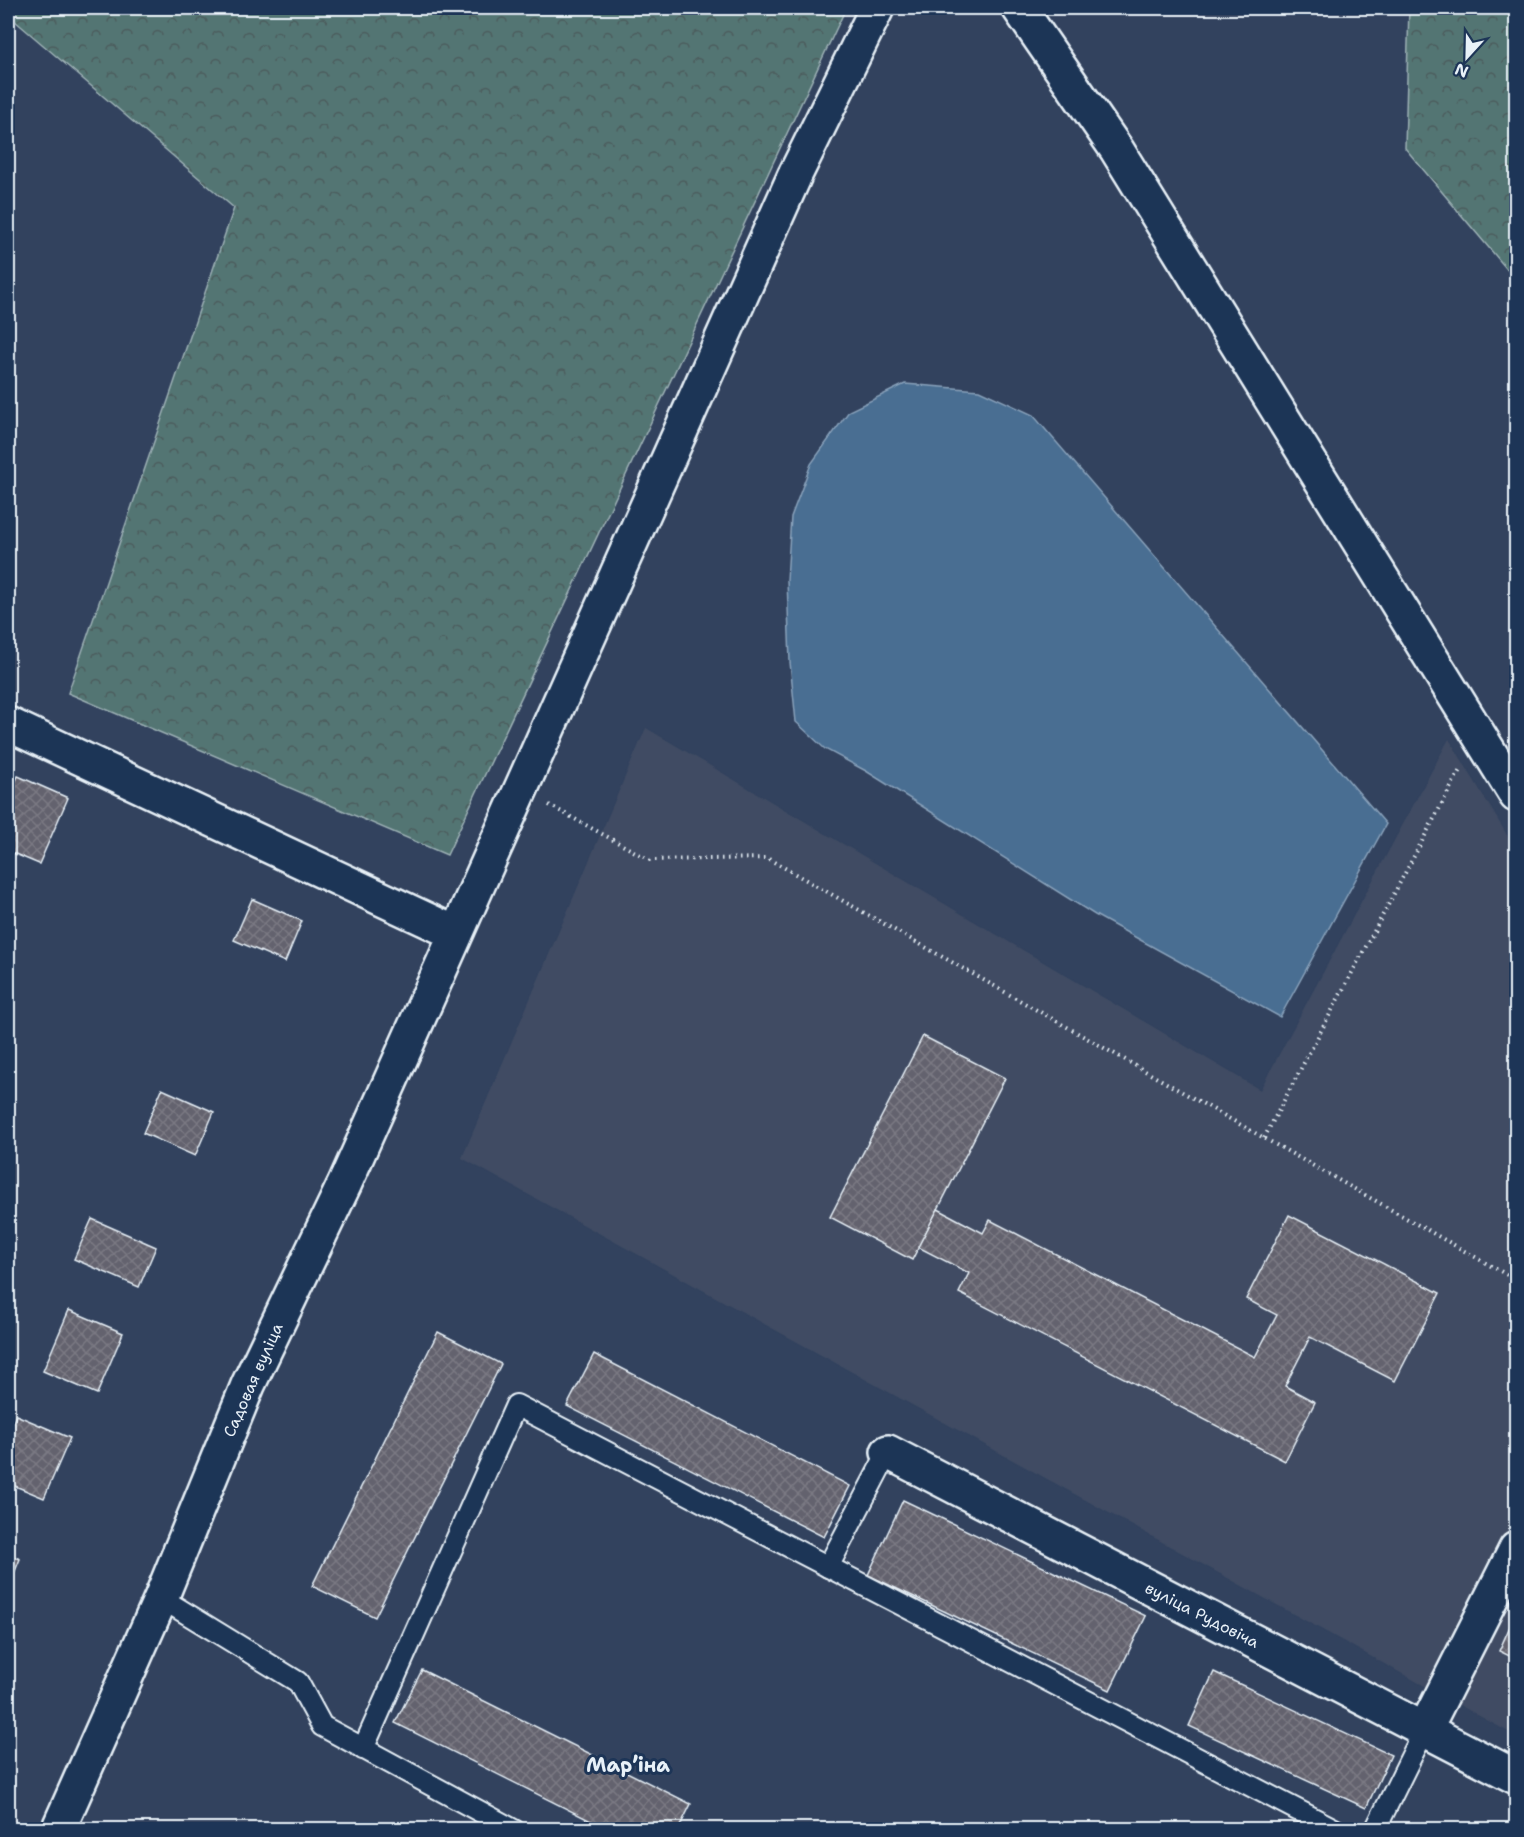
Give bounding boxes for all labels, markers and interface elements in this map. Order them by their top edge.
north arrow [1437,27,1497,87]
text: N [1452,58,1471,83]
street label: Садовая вуліца [218,1320,288,1440]
street label: вуліца Рудовіча [1141,1577,1263,1653]
district label: Марʼіна [586,1752,670,1778]

